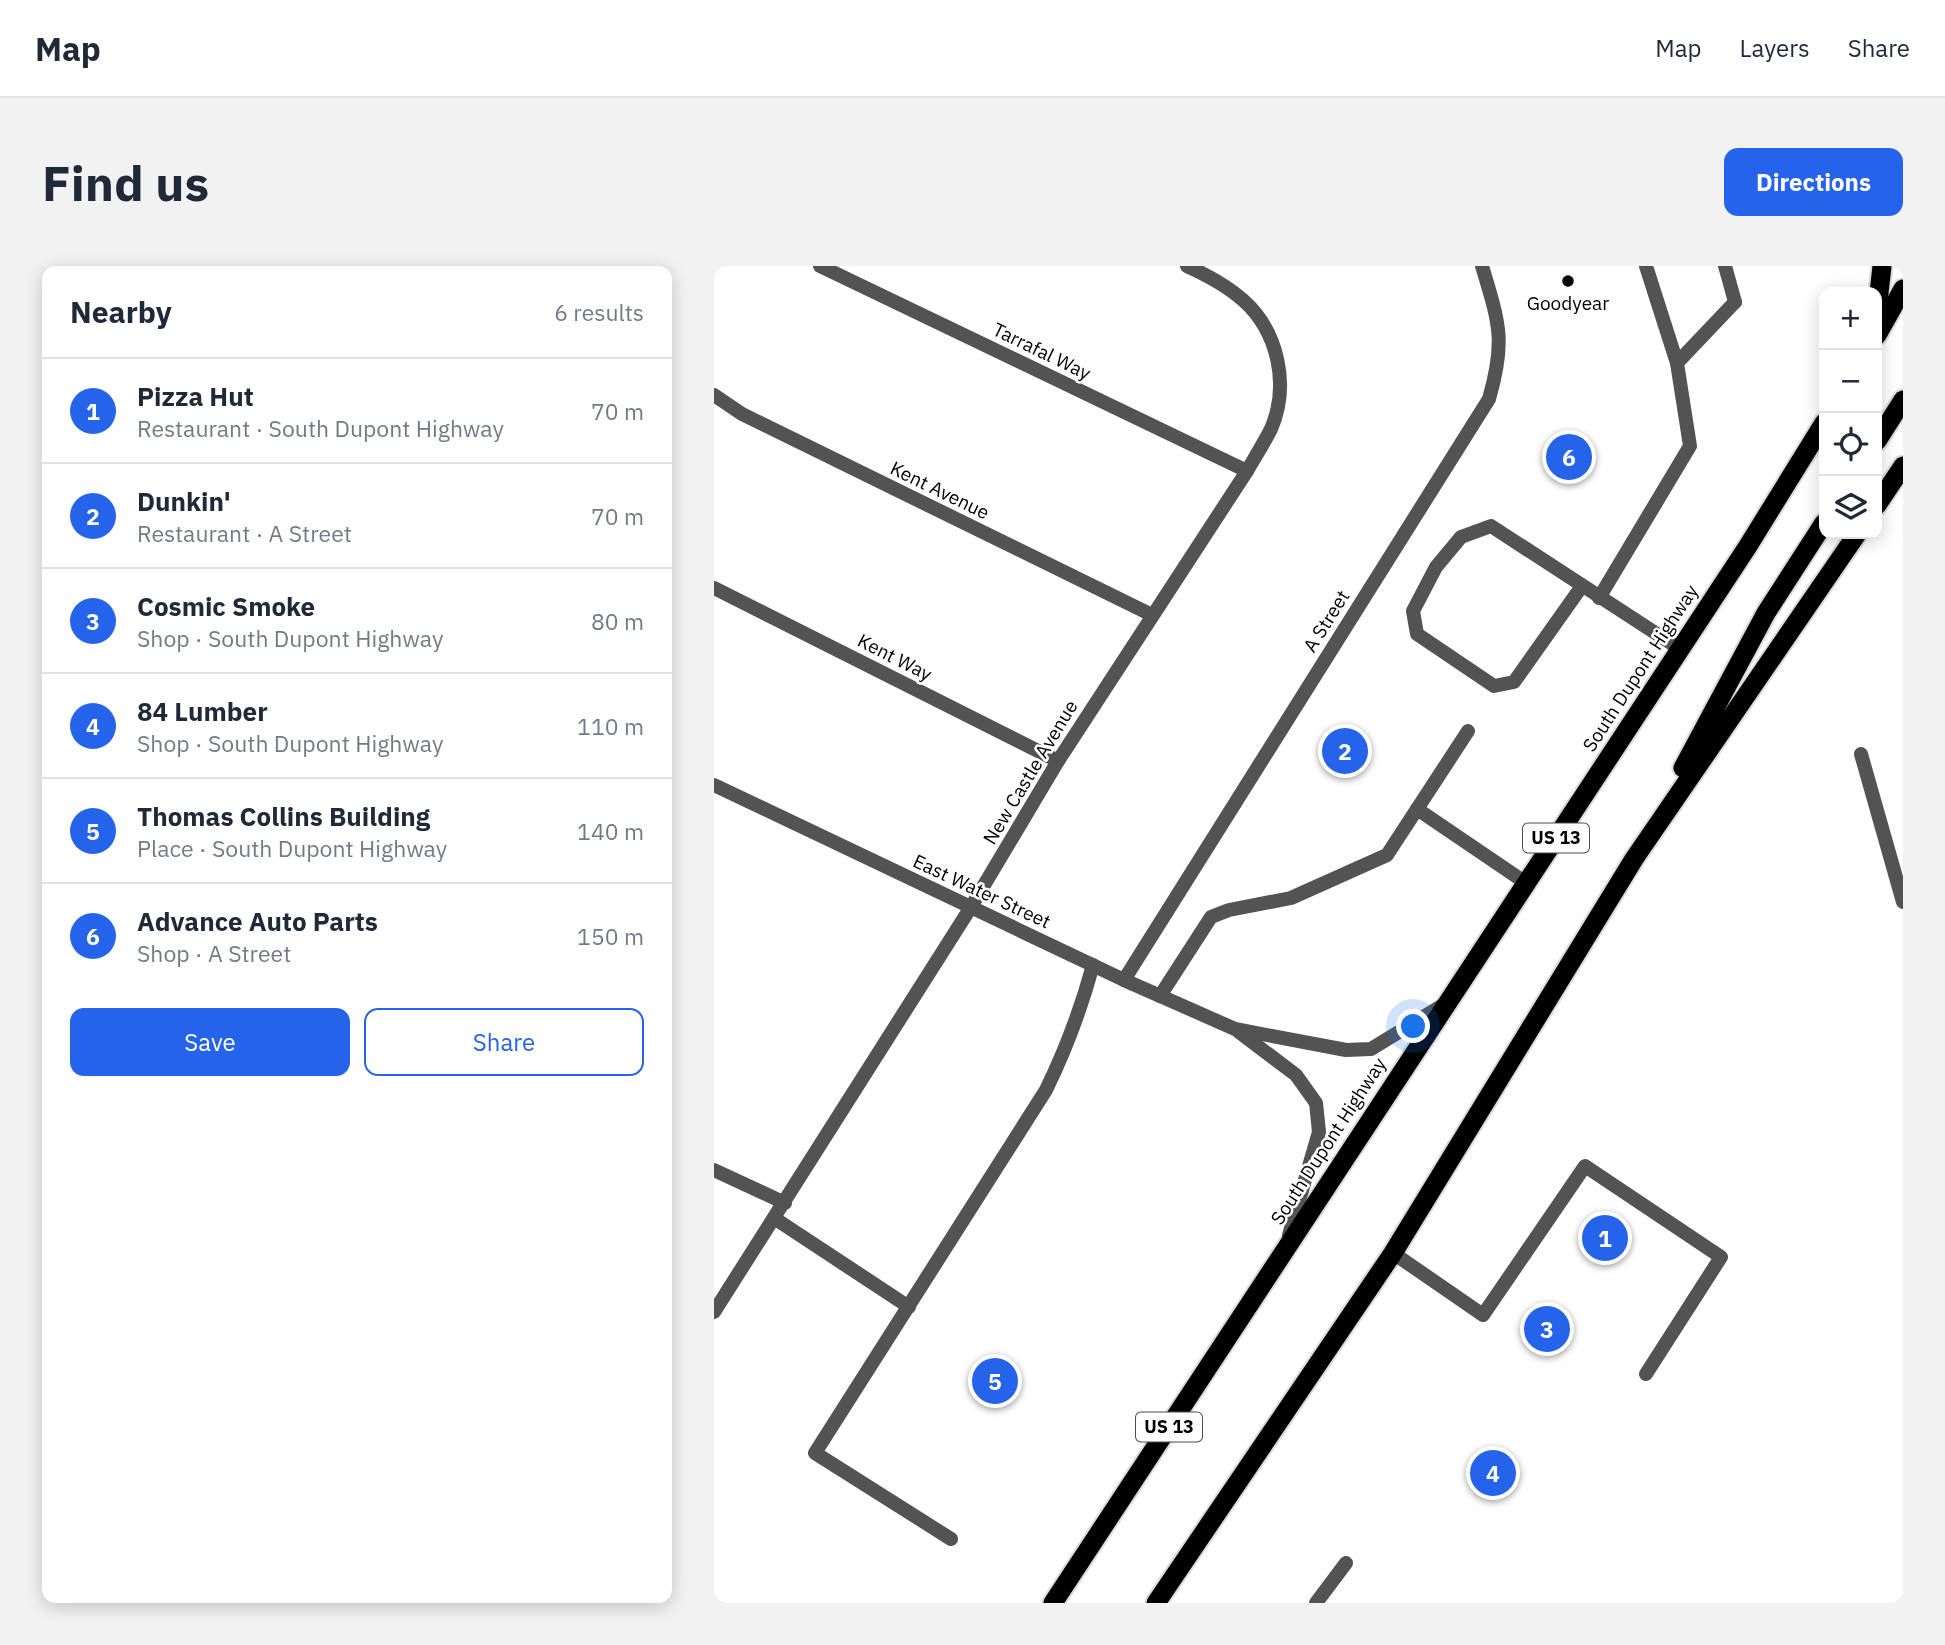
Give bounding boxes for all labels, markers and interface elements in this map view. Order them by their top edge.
text: Map [35,27,101,70]
text: Map [1655,32,1702,64]
text: Layers [1740,32,1810,64]
text: Share [1848,32,1910,64]
button: Directions [1724,148,1903,216]
text: Find us [42,151,209,214]
marker: Goodyear [1560,273,1576,289]
map controls [1819,287,1882,539]
button: + [1819,287,1882,350]
place label: Goodyear [1527,291,1609,315]
text: Nearby [70,292,172,331]
text: 6 results [554,297,644,327]
street label: Tarrafal Way [989,317,1095,385]
button: − [1819,350,1882,413]
text: Pizza Hut [137,379,254,413]
text: 1 [86,396,100,426]
text: 70 m [591,396,644,426]
text: Restaurant · South Dupont Highway [137,413,504,443]
button: locate [1819,413,1882,476]
pin: 6 [1546,431,1592,483]
street label: Kent Avenue [886,456,994,524]
button: layers [1819,476,1882,539]
text: Dunkin' [137,484,231,518]
text: 2 [86,501,100,531]
text: 70 m [591,501,644,531]
text: Restaurant · A Street [137,518,352,548]
street label: South Dupont Highway [1577,580,1703,756]
street label: A Street [1298,585,1354,657]
text: Cosmic Smoke [137,589,315,623]
text: 3 [86,606,100,636]
text: 80 m [591,606,644,636]
text: Shop · South Dupont Highway [137,623,443,653]
street label: Kent Way [854,628,937,686]
text: 84 Lumber [137,694,268,728]
street label: New Castle Avenue [977,695,1083,849]
text: 4 [86,711,100,741]
text: 110 m [577,711,644,741]
pin: 2 [1322,725,1368,777]
text: Shop · South Dupont Highway [137,728,443,758]
text: Thomas Collins Building [137,799,430,833]
text: 5 [86,816,100,846]
text: 140 m [577,816,644,846]
road number: US 13 [1523,824,1589,852]
text: Place · South Dupont Highway [137,833,447,863]
street label: East Water Street [909,849,1055,933]
text: Advance Auto Parts [137,904,378,938]
text: 6 [86,921,100,951]
text: 150 m [577,921,644,951]
text: Shop · A Street [137,938,291,968]
button: Save [70,1008,350,1076]
button: Share [364,1008,644,1076]
your location [1396,1009,1430,1043]
street label: South Dupont Highway [1265,1053,1391,1229]
pin: 1 [1582,1212,1628,1264]
pin: 3 [1524,1303,1570,1355]
pin: 5 [972,1355,1018,1407]
road number: US 13 [1136,1412,1202,1442]
pin: 4 [1470,1447,1516,1499]

